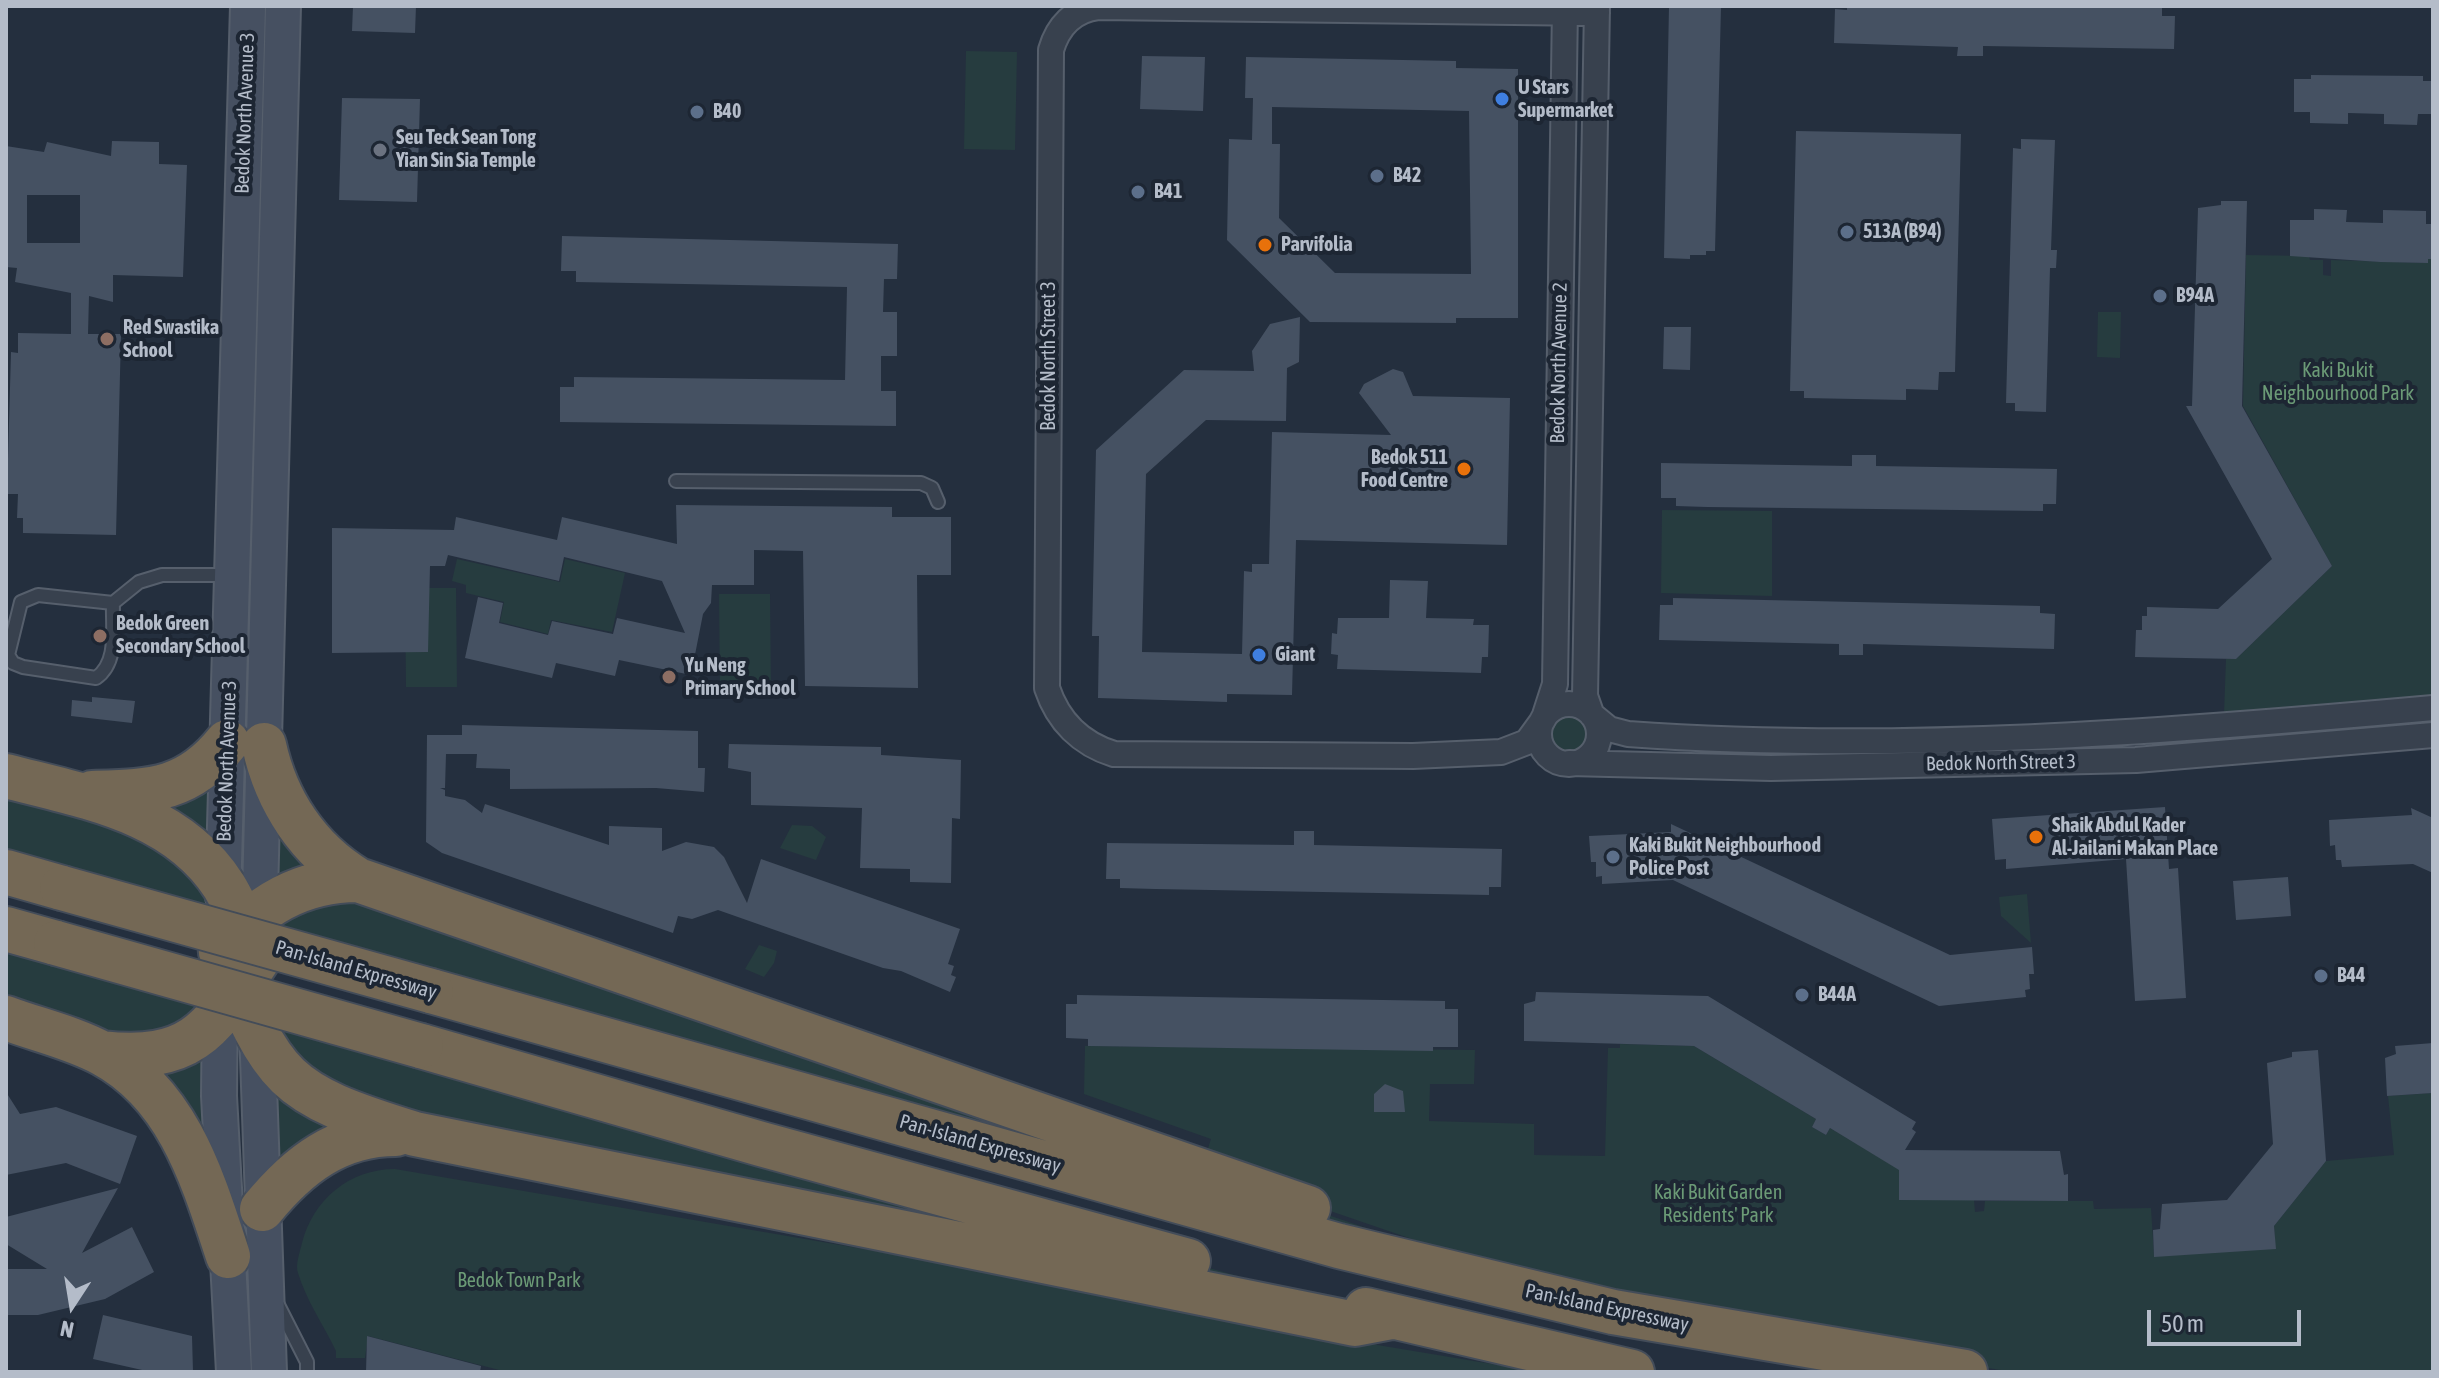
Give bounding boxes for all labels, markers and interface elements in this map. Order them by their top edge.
street label: Bedok North Avenue 3 [230,32,260,194]
place label: U Stars Supermarket [1518,76,1613,123]
marker: U Stars Supermarket [1493,90,1511,108]
place label: B40 [713,100,741,124]
marker: B40 [688,103,706,121]
place label: Seu Teck Sean Tong Yian Sin Sia Temple [396,126,536,173]
marker: Seu Teck Sean Tong Yian Sin Sia Temple [371,141,389,159]
place label: B42 [1393,164,1421,188]
marker: B42 [1368,167,1386,185]
place label: B41 [1154,180,1182,204]
marker: B41 [1129,183,1147,201]
place label: 513A (B94) [1863,220,1942,244]
marker: 513A (B94) [1838,223,1856,241]
place label: Parvifolia [1281,233,1353,257]
marker: Parvifolia [1256,236,1274,254]
street label: Bedok North Street 3 [1037,281,1061,431]
street label: Bedok North Avenue 2 [1546,282,1572,444]
place label: B94A [2176,284,2214,308]
marker: B94A [2151,287,2169,305]
place label: Red Swastika School [123,316,219,363]
marker: Red Swastika School [98,330,116,348]
park label: Kaki Bukit Neighbourhood Park [2262,359,2414,406]
place label: Bedok 511 Food Centre [1361,446,1448,493]
marker: Bedok 511 Food Centre [1455,460,1473,478]
place label: Bedok Green Secondary School [116,612,245,659]
marker: Bedok Green Secondary School [91,627,109,645]
place label: Giant [1275,643,1315,667]
marker: Giant [1250,646,1268,664]
place label: Yu Neng Primary School [685,654,795,701]
marker: Yu Neng Primary School [660,668,678,686]
street label: Bedok North Avenue 3 [212,680,242,842]
street label: Bedok North Street 3 [1926,750,2076,776]
place label: Shaik Abdul Kader Al-Jailani Makan Place [2052,814,2218,861]
marker: Shaik Abdul Kader Al-Jailani Makan Place [2027,828,2045,846]
place label: Kaki Bukit Neighbourhood Police Post [1629,834,1821,881]
marker: Kaki Bukit Neighbourhood Police Post [1604,848,1622,866]
street label: Pan-Island Expressway [273,936,439,1004]
place label: B44 [2337,964,2365,988]
marker: B44 [2312,967,2330,985]
place label: B44A [1818,983,1856,1007]
marker: B44A [1793,986,1811,1004]
street label: Pan-Island Expressway [897,1110,1063,1178]
park label: Kaki Bukit Garden Residents' Park [1654,1181,1782,1228]
north arrow [32,1266,112,1346]
park label: Bedok Town Park [457,1269,581,1293]
street label: Pan-Island Expressway [1523,1279,1691,1337]
scale bar [2151,1294,2305,1344]
text: 50 m [2161,1310,2204,1337]
text: N [58,1315,76,1344]

